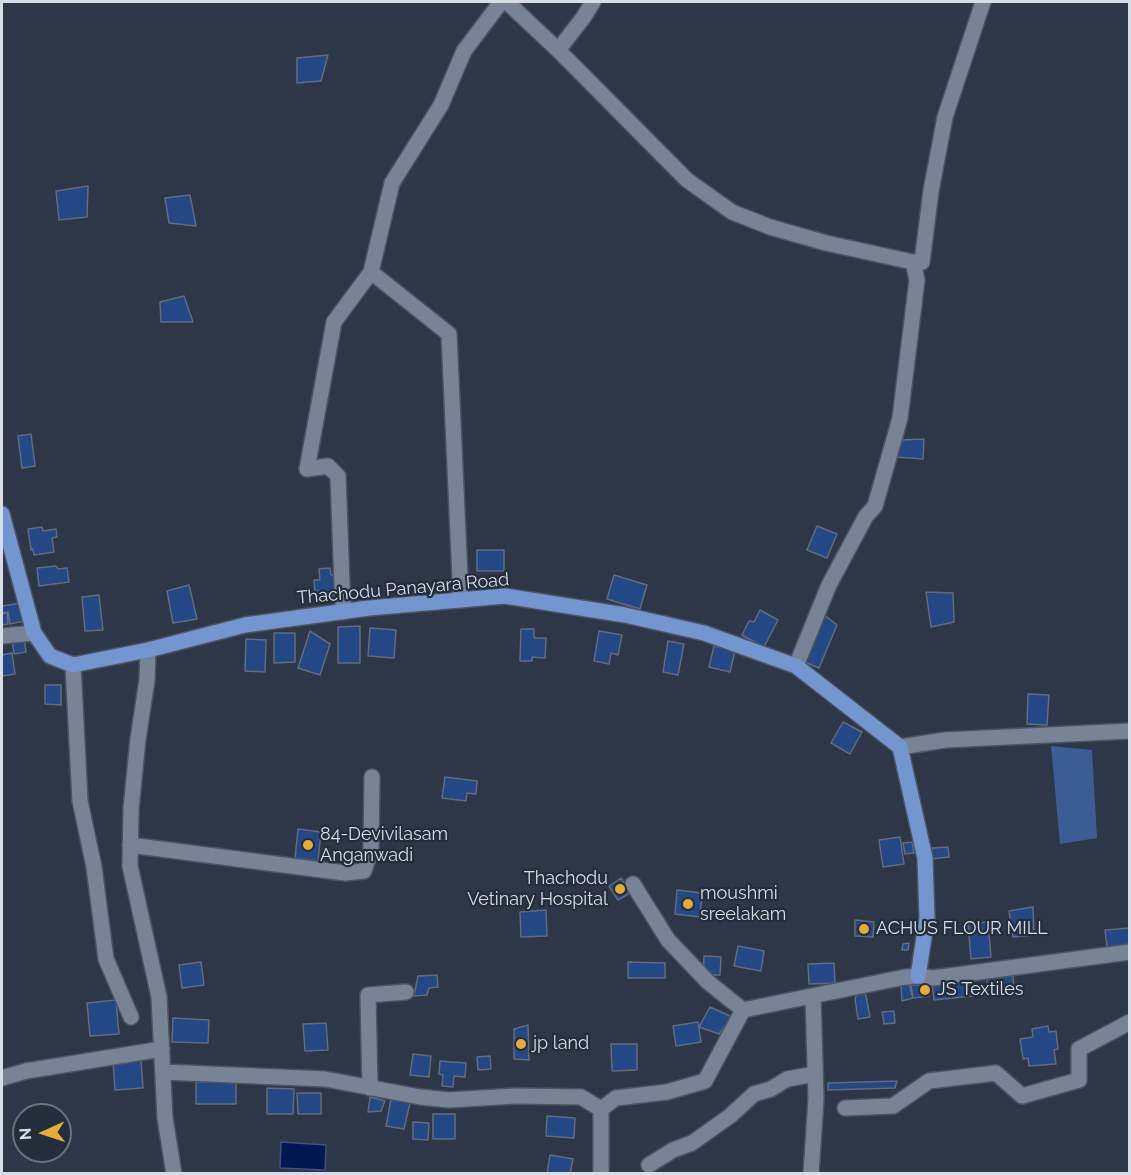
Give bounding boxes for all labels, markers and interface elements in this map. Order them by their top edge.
street label: Thachodu Panayara Road [296,569,510,609]
place label: 84-Devivilasam Anganwadi [320,824,448,866]
marker: 84-Devivilasam Anganwadi [301,838,315,852]
place label: Thachodu Vetinary Hospital [467,868,608,910]
marker: Thachodu Vetinary Hospital [613,882,627,896]
place label: moushmi sreelakam [700,883,786,926]
marker: moushmi sreelakam [681,897,695,911]
place label: ACHUS FLOUR MILL [876,918,1048,940]
marker: ACHUS FLOUR MILL [857,922,871,936]
place label: JS Textiles [937,979,1024,1001]
marker: JS Textiles [918,983,932,997]
place label: jp land [533,1033,589,1055]
marker: jp land [514,1037,528,1051]
north arrow [12,1103,72,1163]
text: N [16,1127,35,1140]

